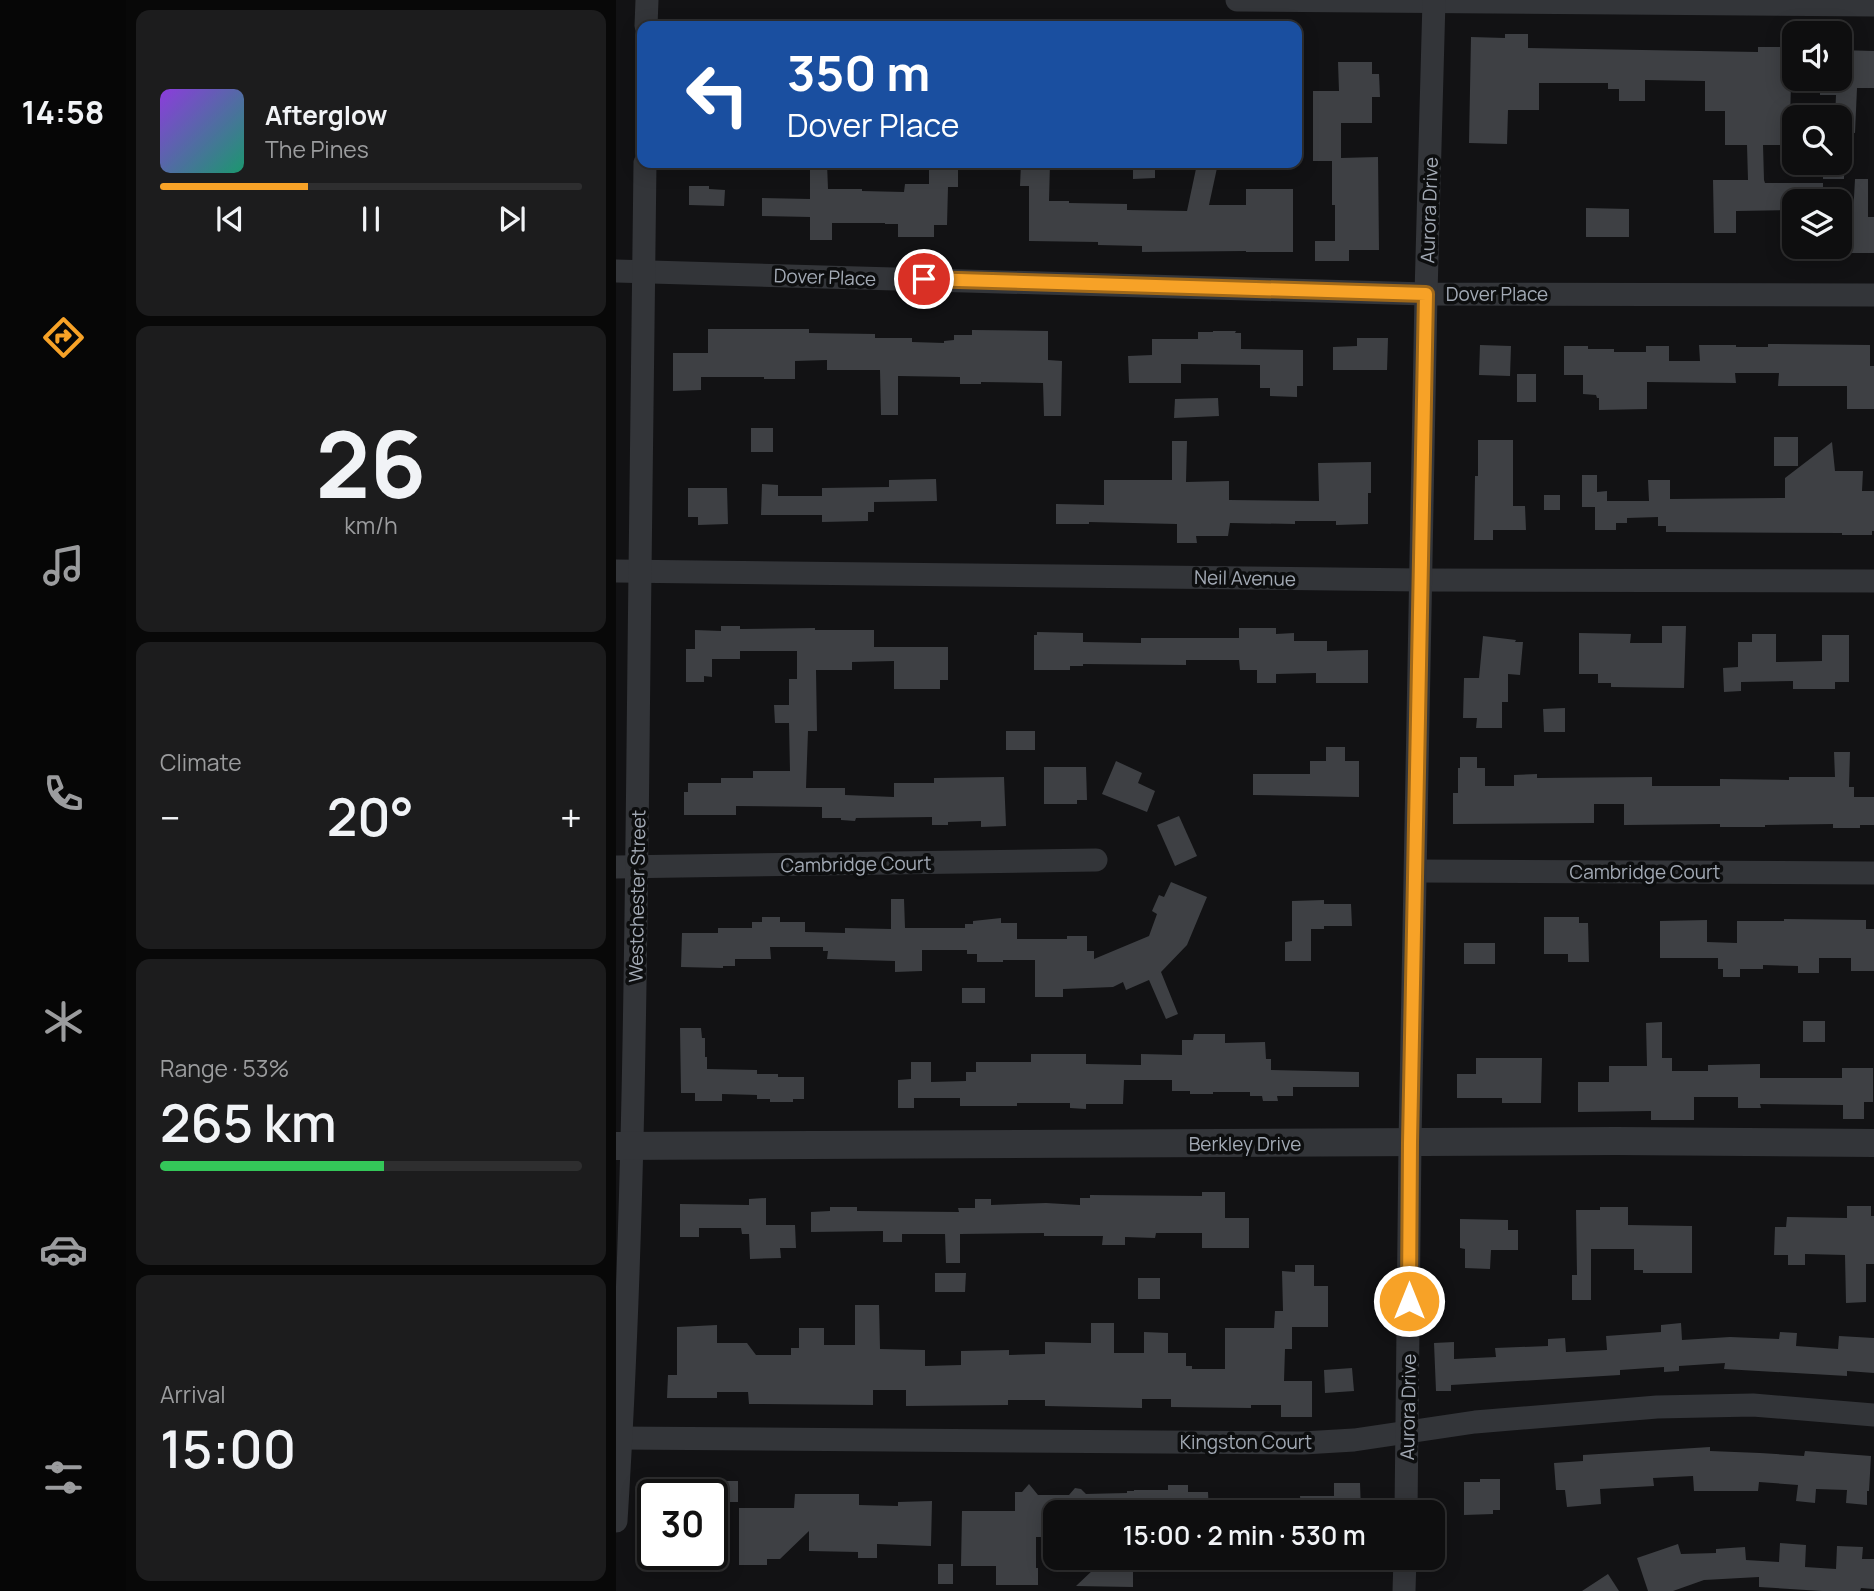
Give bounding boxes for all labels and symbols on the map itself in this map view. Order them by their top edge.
street label: Aurora Drive [1414,156,1444,264]
pin [894,249,954,309]
street label: Dover Place [773,262,877,292]
street label: Dover Place [1446,281,1548,307]
street label: Neil Avenue [1194,564,1296,592]
street label: Westchester Street [622,809,652,983]
street label: Cambridge Court [780,850,932,878]
street label: Cambridge Court [1570,859,1720,885]
street label: Berkley Drive [1189,1131,1301,1157]
position arrow [1372,1264,1446,1338]
street label: Aurora Drive [1394,1354,1422,1460]
street label: Kingston Court [1180,1429,1312,1455]
speed limit sign: 30 [637,1479,728,1570]

